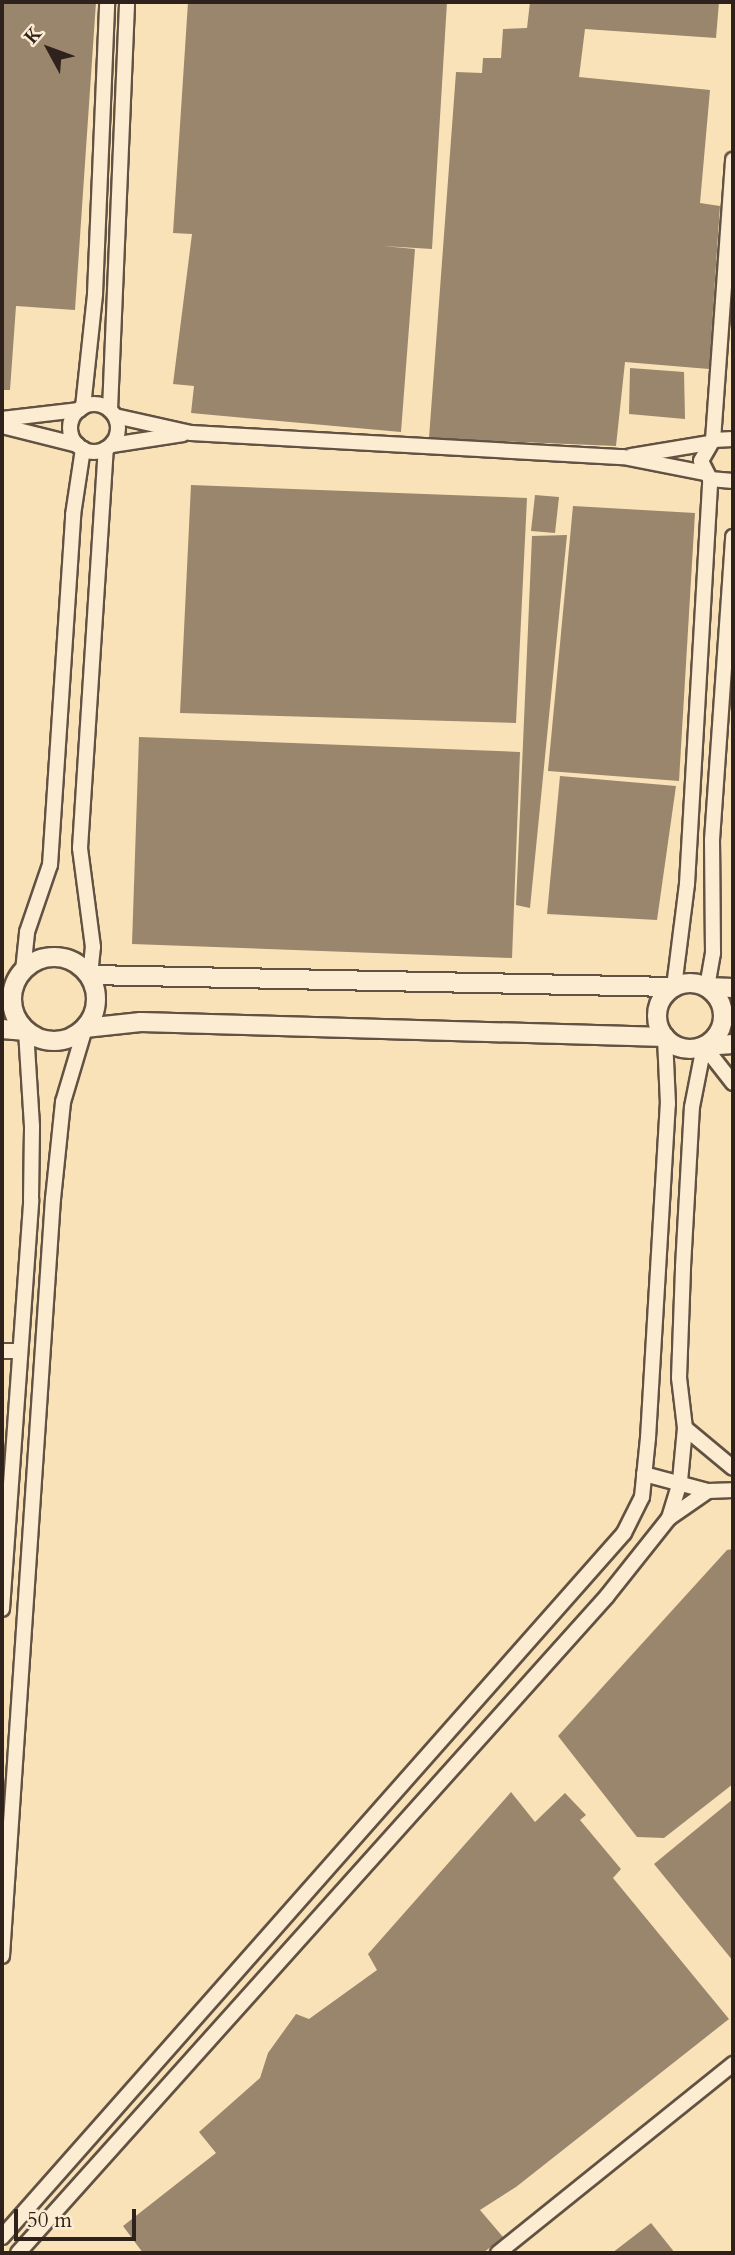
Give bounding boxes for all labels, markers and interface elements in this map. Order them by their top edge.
north arrow [14,14,84,84]
text: K [18,21,48,50]
scale bar [18,2196,140,2240]
text: 50 m [27,2206,72,2235]

